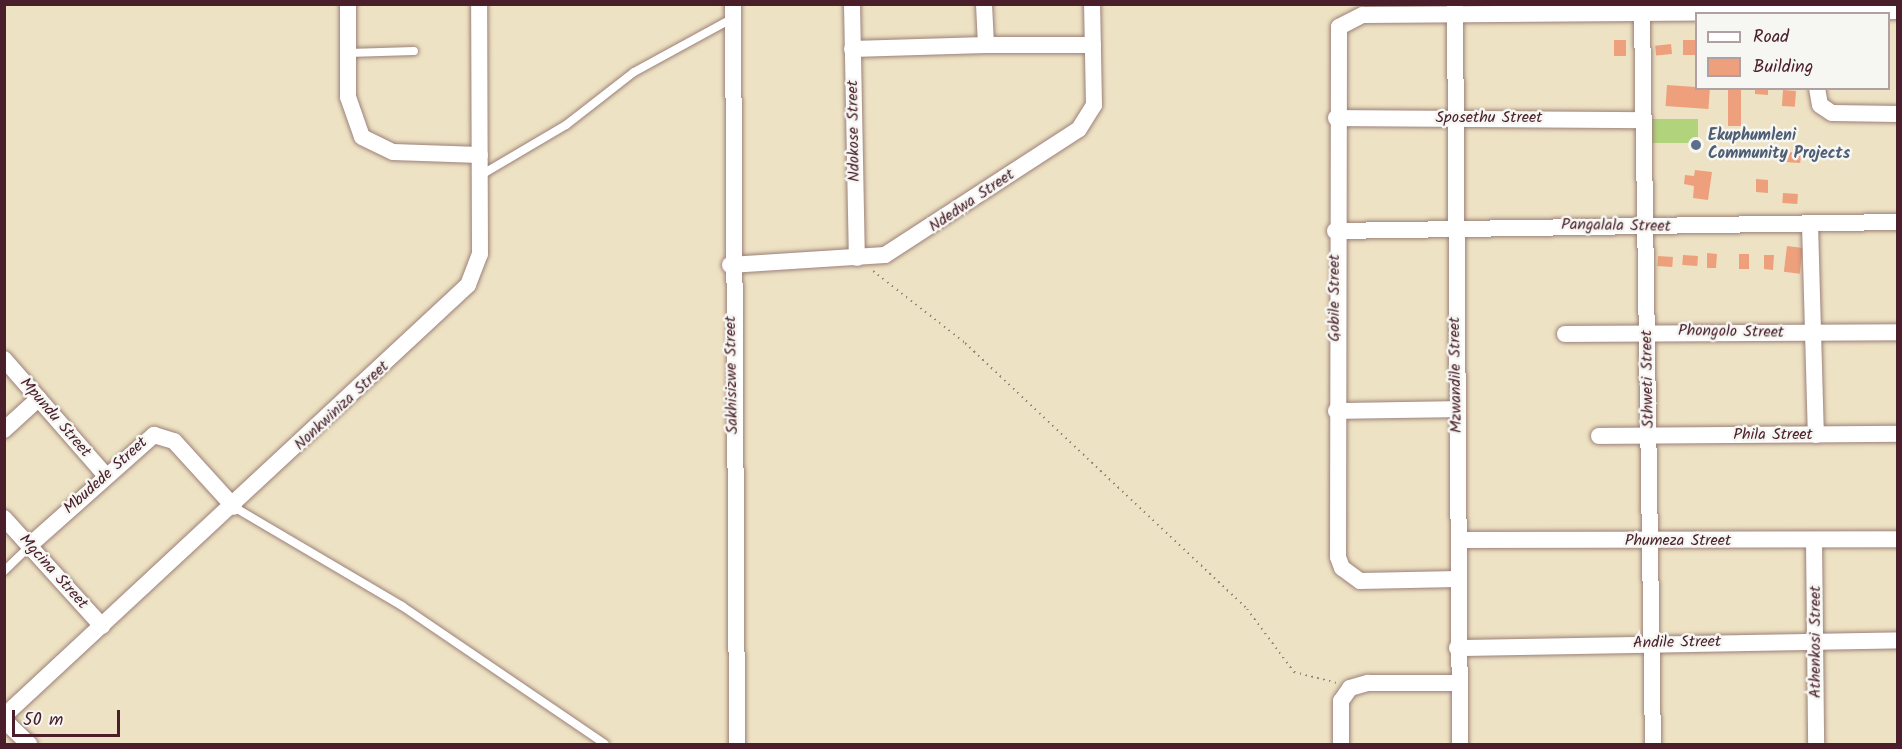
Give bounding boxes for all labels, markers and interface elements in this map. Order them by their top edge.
legend [1695,12,1890,90]
text: Road [1753,23,1789,52]
text: Building [1753,53,1813,82]
street label: Ndokose Street [844,80,864,182]
street label: Sposethu Street [1436,108,1542,128]
place label: Ekuphumleni Community Projects [1708,126,1850,164]
marker: Ekuphumleni Community Projects [1689,138,1703,152]
street label: Ndedwa Street [925,165,1019,237]
street label: Pangalala Street [1561,215,1671,237]
street label: Gobile Street [1325,254,1345,342]
street label: Sakhisizwe Street [721,316,743,434]
street label: Mzwandile Street [1445,317,1467,433]
street label: Phongolo Street [1678,321,1784,343]
street label: Sthweti Street [1638,330,1658,428]
street label: Nonkwiniza Street [291,357,393,455]
street label: Mpundu Street [15,374,95,462]
street label: Phila Street [1733,425,1813,445]
street label: Mbudede Street [60,433,152,519]
street label: Mgcina Street [14,531,92,613]
street label: Phumeza Street [1625,531,1731,551]
street label: Athenkosi Street [1806,586,1826,698]
street label: Andile Street [1633,633,1721,653]
scale bar [15,698,123,736]
text: 50 m [23,706,63,735]

